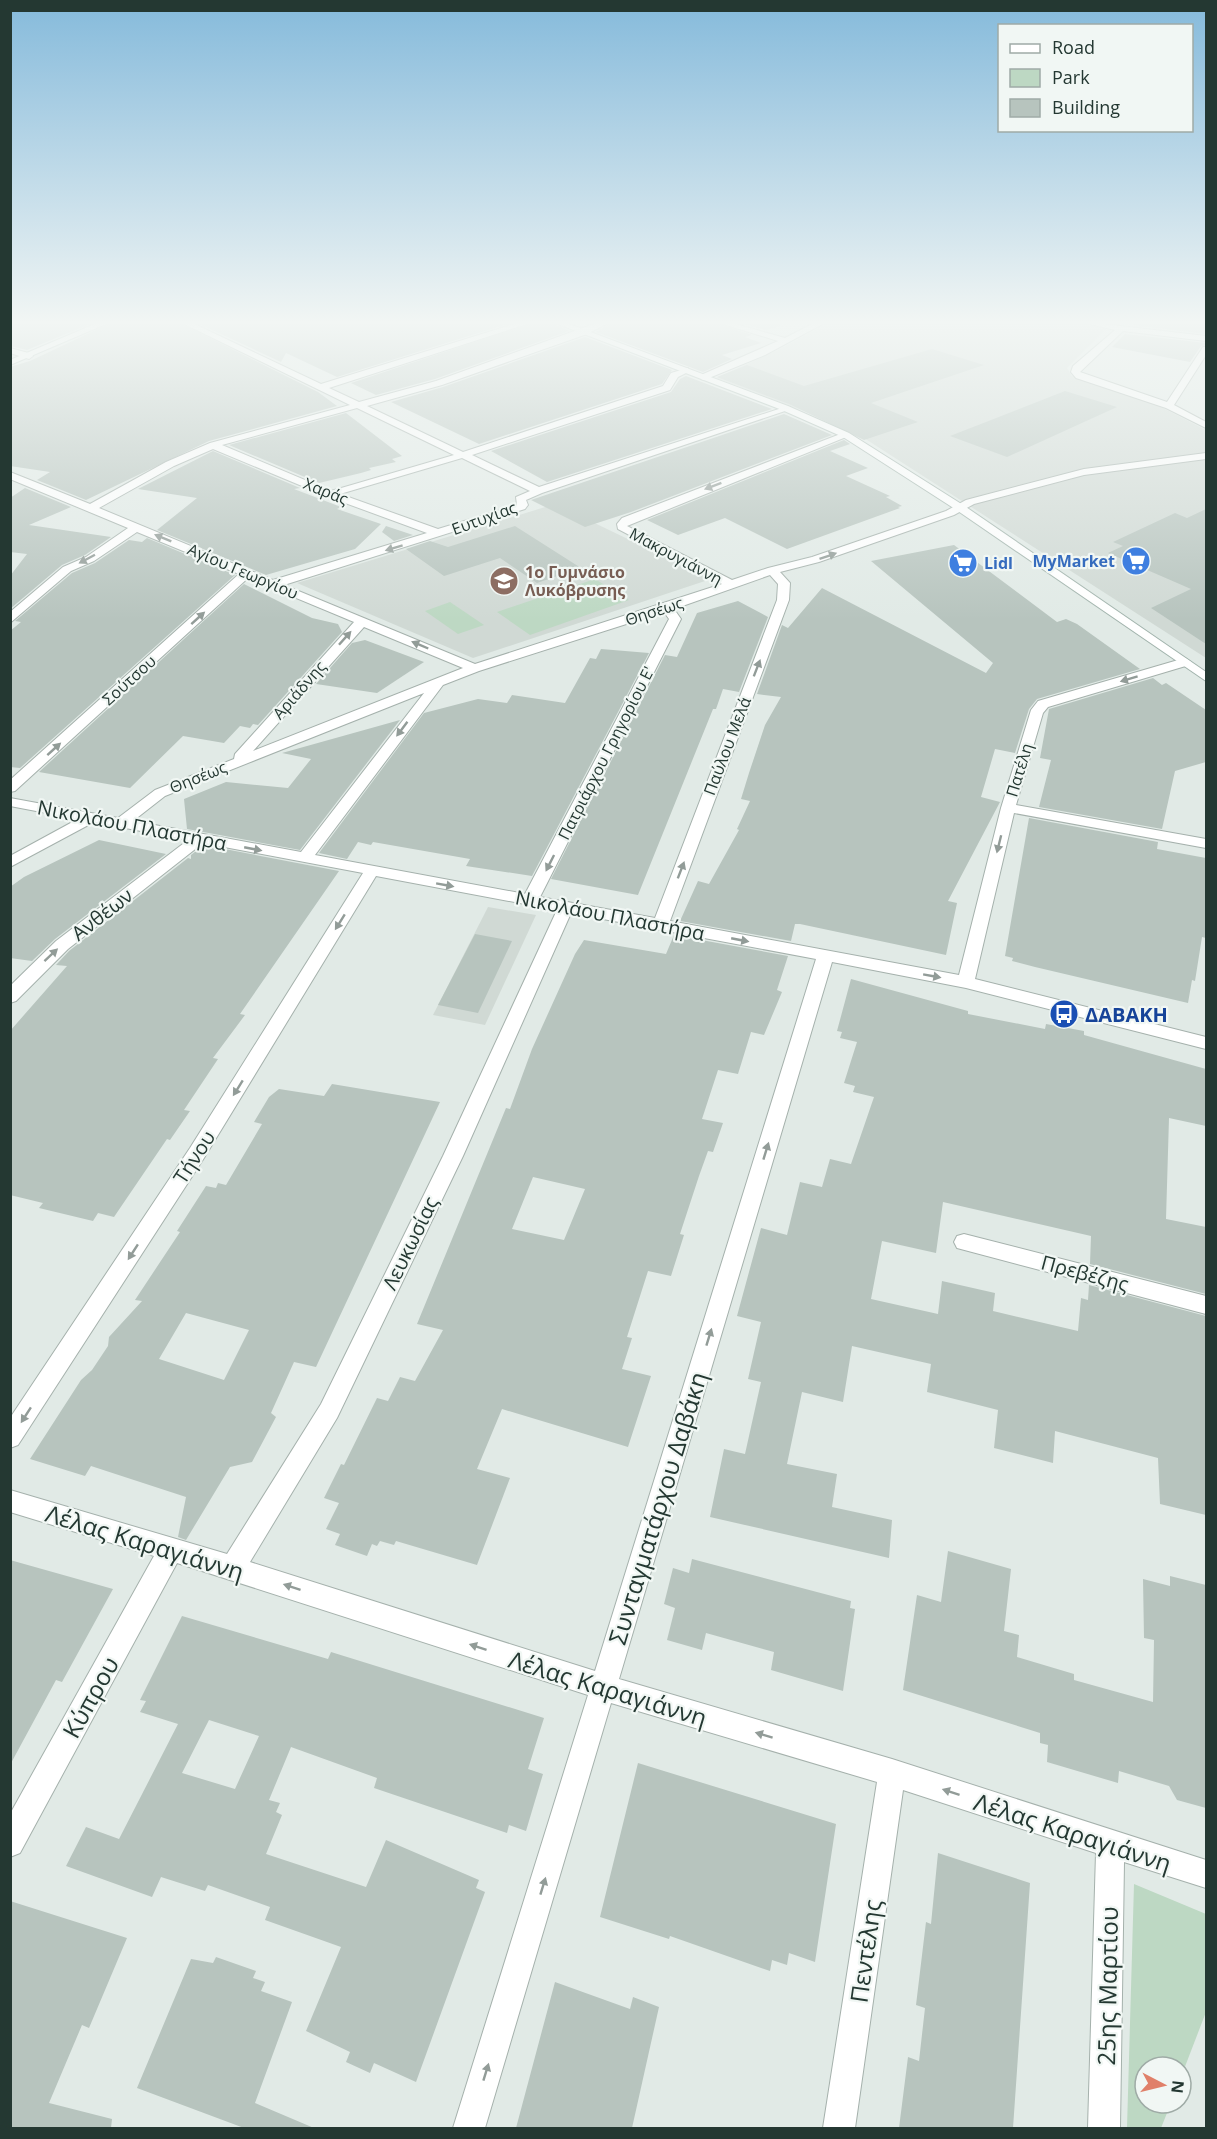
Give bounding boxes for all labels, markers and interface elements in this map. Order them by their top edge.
legend [998,24,1193,132]
text: Road [1052,35,1095,59]
text: Park [1052,65,1090,89]
text: Building [1052,95,1120,119]
street label: Χαράς [300,472,352,510]
one-way arrow [704,482,722,491]
street label: Ευτυχίας [448,496,520,540]
street label: Μακρυγιάννη [626,522,726,590]
one-way arrow [154,533,172,542]
street label: Αγίου Γεωργίου [184,538,302,604]
one-way arrow [385,544,403,553]
supermarket icon: MyMarket [1120,545,1152,577]
supermarket icon: Lidl [947,547,979,579]
one-way arrow [819,550,837,560]
place label: MyMarket [1032,550,1115,572]
place label: Lidl [984,552,1013,574]
one-way arrow [78,554,95,564]
place label: 1ο Γυμνάσιο Λυκόβρυσης [525,561,625,601]
school or university icon: 1ο Γυμνάσιο Λυκόβρυσης [488,565,520,597]
street label: Θησέως [622,591,686,631]
one-way arrow [190,612,205,625]
one-way arrow [338,631,351,646]
one-way arrow [411,640,429,650]
street label: Σούτσου [97,650,161,710]
street label: Αριάδνης [267,656,331,724]
one-way arrow [752,658,762,676]
street label: Πατριάρχου Γρηγορίου Ε' [553,662,659,844]
one-way arrow [1119,675,1137,684]
street label: Παύλου Μελά [698,693,756,798]
one-way arrow [396,721,409,737]
street label: Πατέλη [1000,740,1038,800]
one-way arrow [46,743,61,756]
street label: Θησέως [166,755,230,798]
street label: Νικολάου Πλαστήρα [35,793,229,857]
one-way arrow [994,835,1004,854]
one-way arrow [244,845,263,854]
one-way arrow [545,854,555,872]
one-way arrow [676,861,686,879]
street label: Ανθέων [66,881,138,947]
one-way arrow [436,881,455,890]
street label: Νικολάου Πλαστήρα [513,883,707,947]
one-way arrow [335,914,346,930]
one-way arrow [731,936,750,945]
one-way arrow [44,948,59,962]
one-way arrow [922,972,941,981]
bus stop icon: ΔΑΒΑΚΗ [1048,998,1080,1030]
place label: ΔΑΒΑΚΗ [1085,1001,1168,1028]
one-way arrow [233,1080,244,1096]
street label: Τήνου [167,1125,221,1189]
one-way arrow [761,1142,771,1160]
street label: Λευκωσίας [376,1192,444,1294]
one-way arrow [128,1244,139,1260]
street label: Πρεβέζης [1038,1248,1132,1298]
one-way arrow [705,1328,714,1346]
street label: Συνταγματάρχου Δαβάκη [600,1368,714,1648]
one-way arrow [21,1407,32,1423]
street label: Λέλας Καραγιάννη [42,1496,248,1588]
one-way arrow [283,1582,301,1591]
one-way arrow [469,1642,487,1651]
street label: Λέλας Καραγιάννη [505,1642,711,1734]
street label: Κύπρου [54,1650,126,1744]
one-way arrow [755,1730,773,1739]
street label: Λέλας Καραγιάννη [970,1785,1176,1879]
one-way arrow [942,1787,960,1797]
one-way arrow [539,1877,548,1895]
street label: Πεντέλης [841,1897,889,2005]
street label: 25ης Μαρτίου [1089,1906,1125,2066]
north arrow [1133,2055,1193,2115]
one-way arrow [482,2063,491,2081]
text: N [1166,2079,1190,2095]

